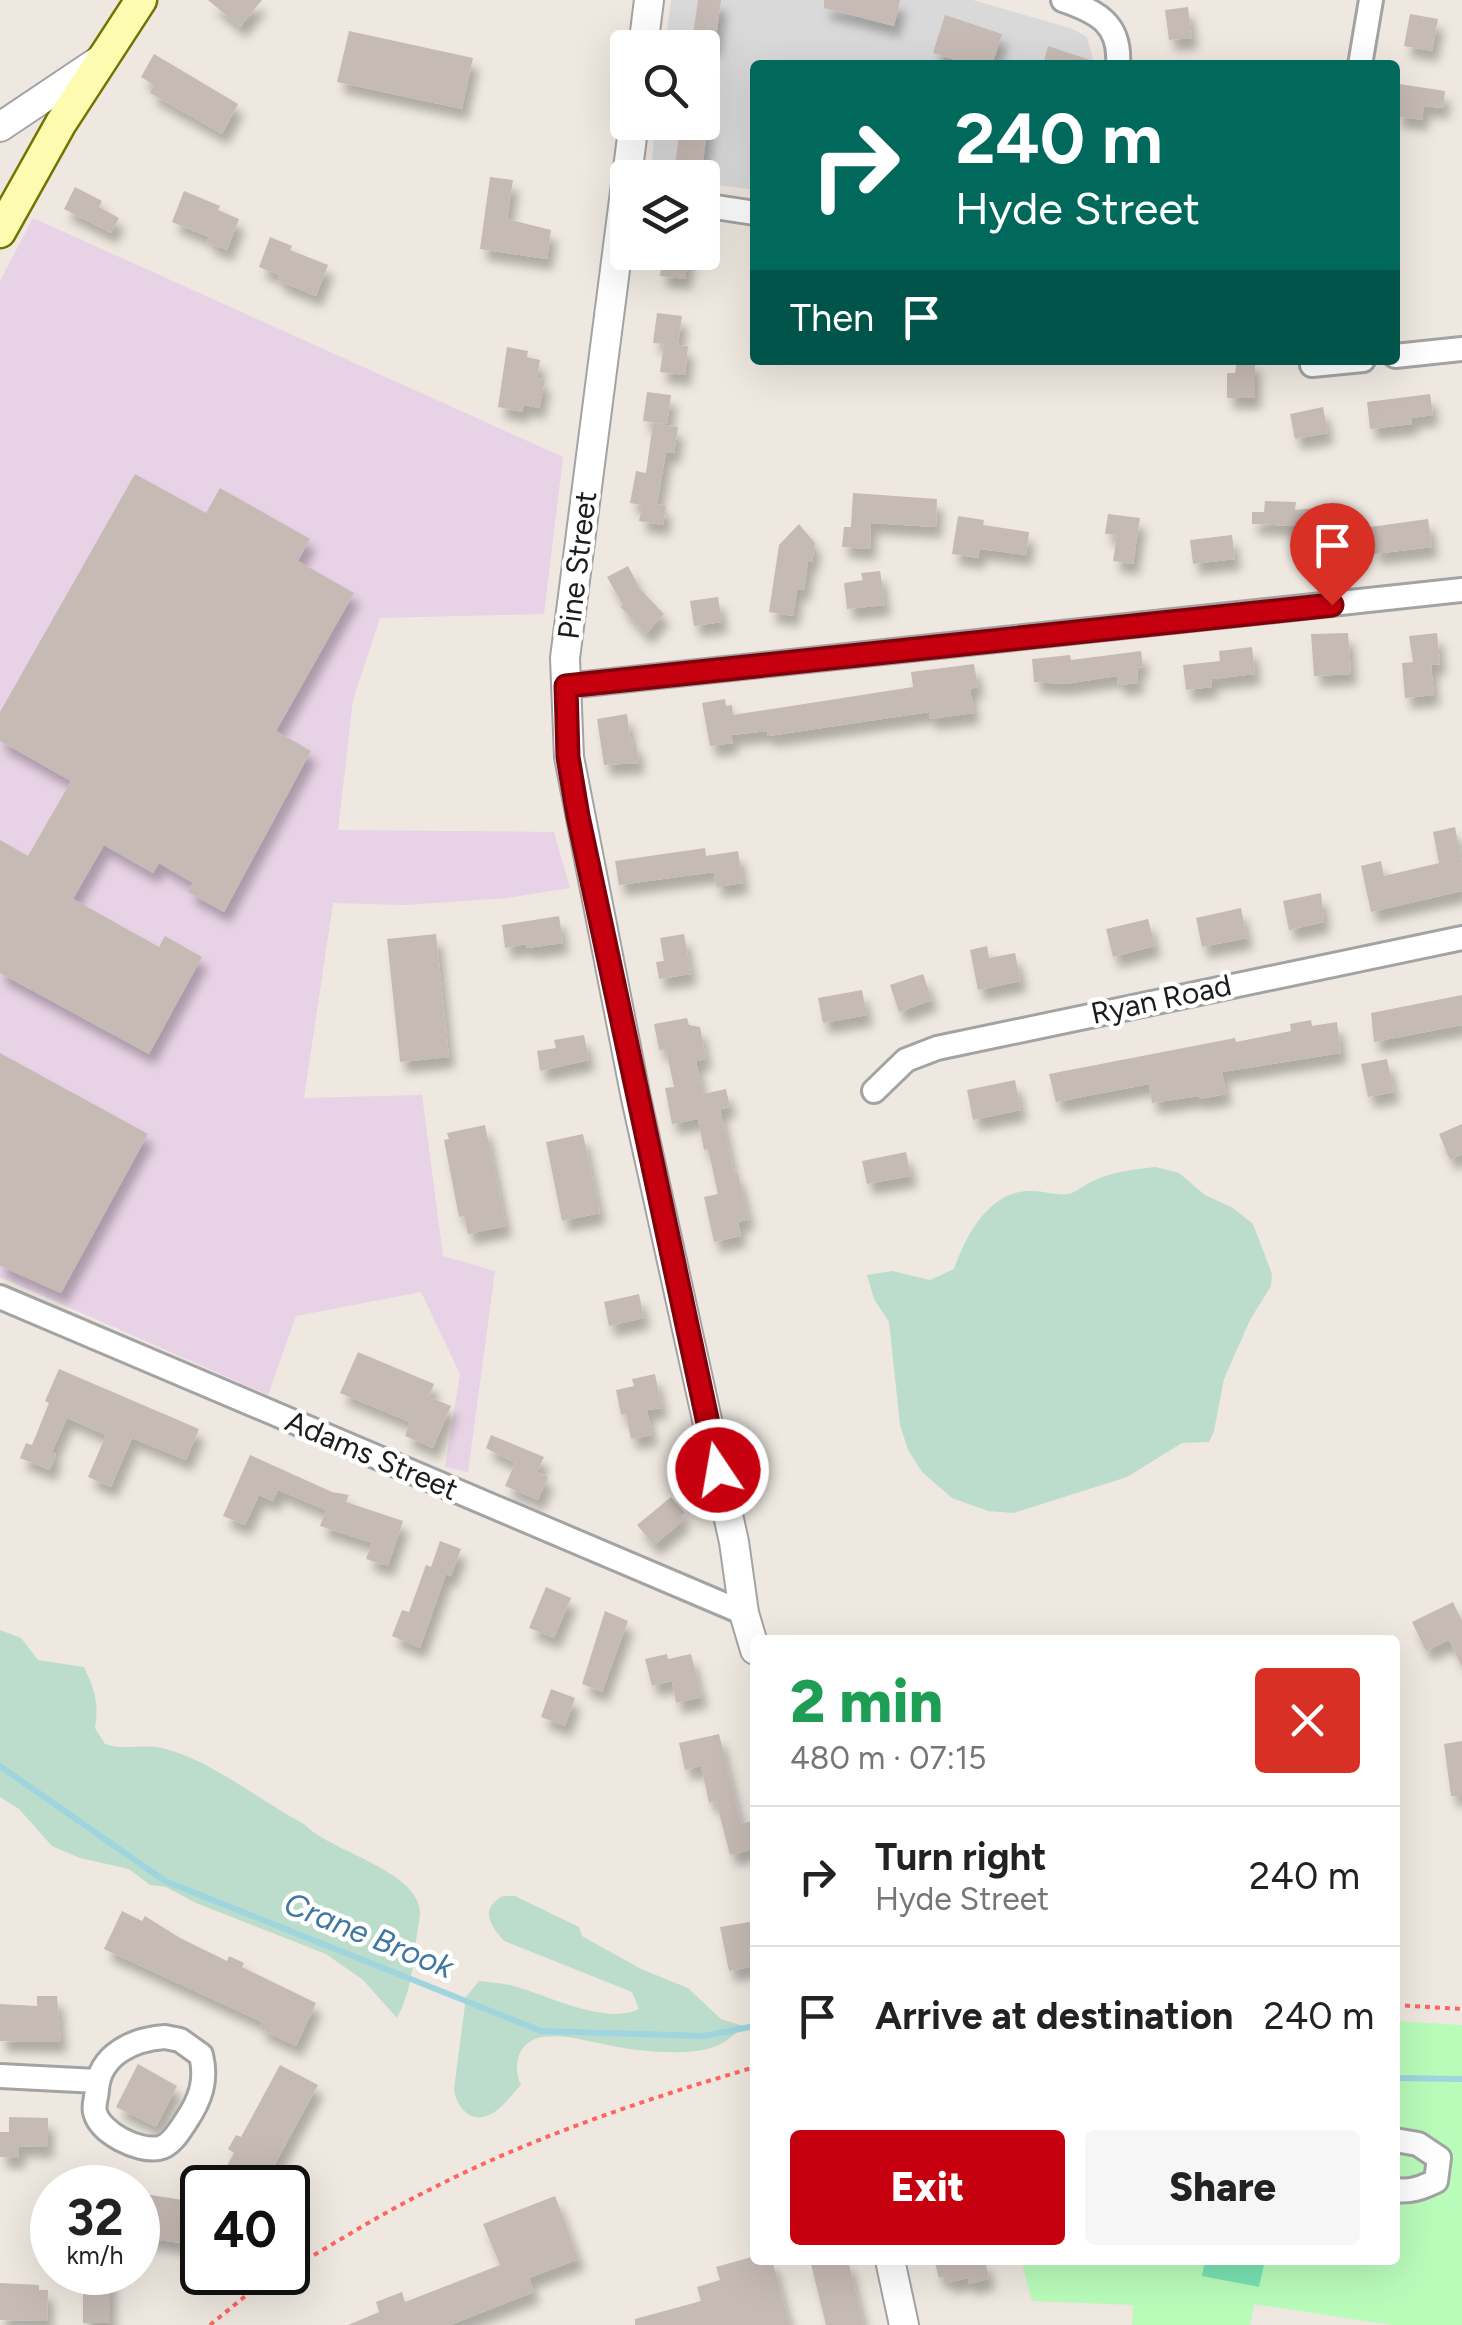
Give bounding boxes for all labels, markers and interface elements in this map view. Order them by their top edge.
map controls [610,30,720,270]
button: search [610,30,720,140]
text: 240 m [955,96,1163,181]
icon: right [790,100,920,230]
button: layers [610,160,720,270]
text: Hyde Street [955,181,1200,235]
icon: arrive [894,290,949,345]
text: Then [790,295,874,341]
street label: Pine Street [550,489,604,641]
pin [1290,503,1375,606]
icon: arrive [1305,518,1360,573]
street label: Ryan Road [1087,966,1235,1032]
street label: Adams Street [280,1402,464,1508]
position arrow [666,1418,770,1522]
text: 2 min [790,1665,943,1737]
button: close [1255,1668,1360,1773]
text: 480 m · 07:15 [790,1739,987,1777]
text: Turn right [875,1834,1047,1880]
icon: right [790,1849,845,1904]
text: 240 m [1249,1853,1360,1899]
text: Hyde Street [875,1880,1049,1918]
water label: Crane Brook [279,1884,461,1987]
icon: arrive [790,1989,845,2044]
text: Arrive at destination [875,1993,1233,2039]
text: 240 m [1263,1993,1374,2039]
button: Exit [790,2130,1065,2245]
button: Share [1085,2130,1360,2245]
speed limit sign: 40 [180,2165,310,2295]
text: 32 [67,2187,123,2248]
text: km/h [66,2240,124,2270]

